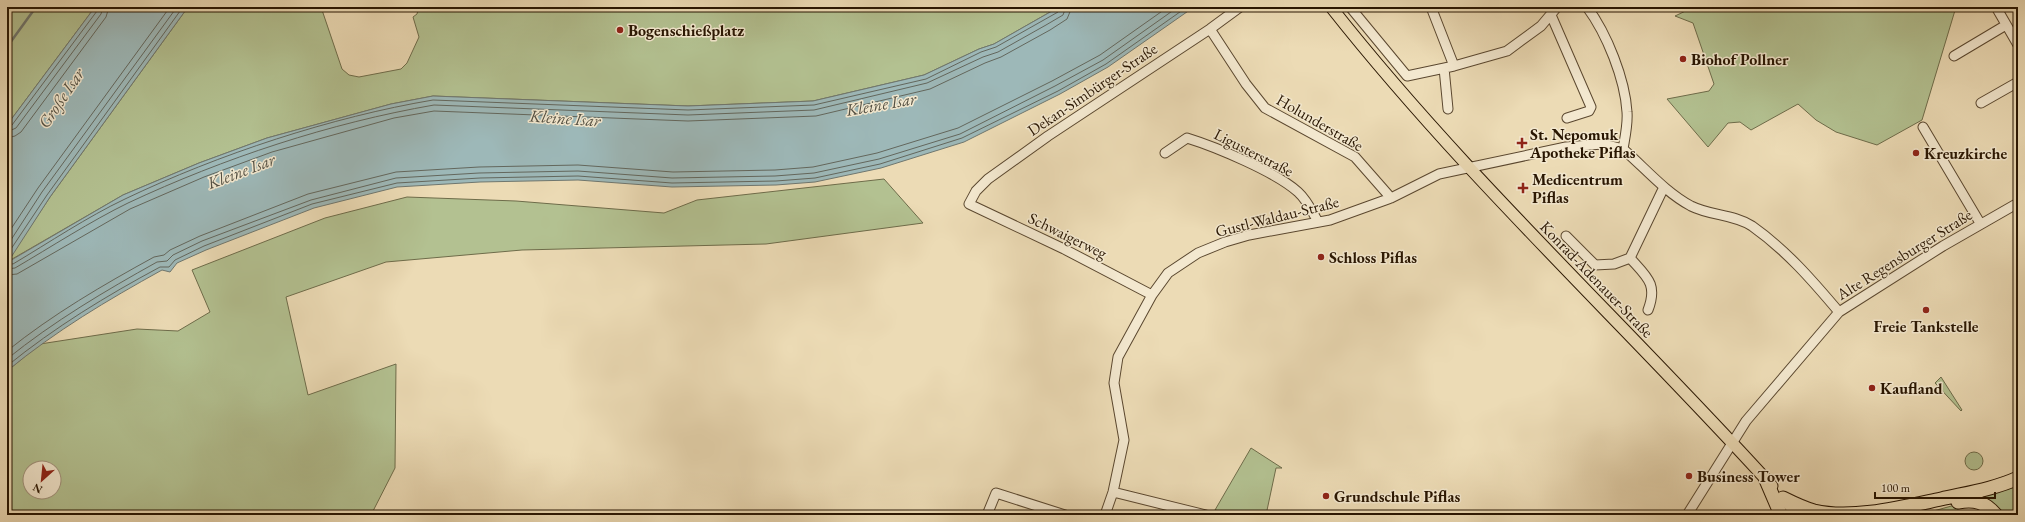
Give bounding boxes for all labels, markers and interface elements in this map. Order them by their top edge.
place label: Bogenschießplatz [628,20,744,41]
marker: Bogenschießplatz [615,25,625,35]
street label: Dekan-Simbürger-Straße [1023,38,1161,141]
place label: Biohof Pollner [1691,49,1789,70]
marker: Biohof Pollner [1678,54,1688,64]
water label: Große Isar [33,62,90,132]
water label: Kleine Isar [843,87,919,121]
street label: Holunderstraße [1272,89,1367,156]
water label: Kleine Isar [528,104,603,132]
street label: Ligusterstraße [1210,123,1297,181]
place label: St. Nepomuk Apotheke Piflas [1529,124,1636,163]
marker: St. Nepomuk Apotheke Piflas [1517,138,1527,148]
place label: Kreuzkirche [1924,143,2007,164]
water label: Kleine Isar [203,148,279,194]
marker: Kreuzkirche [1911,148,1921,158]
place label: Medicentrum Piflas [1532,169,1623,208]
marker: Medicentrum Piflas [1517,182,1529,194]
street label: Gustl-Waldau-Straße [1213,191,1341,242]
street label: Alte Regensburger Straße [1832,204,1976,305]
street label: Schwaigerweg [1025,207,1112,264]
street label: Konrad-Adenauer-Straße [1535,216,1658,342]
place label: Schloss Piflas [1329,247,1417,268]
marker: Schloss Piflas [1316,252,1326,262]
marker: Freie Tankstelle [1921,305,1931,315]
place label: Freie Tankstelle [1873,316,1979,337]
place label: Kaufland [1880,378,1943,399]
marker: Kaufland [1867,383,1877,393]
north arrow [22,460,62,500]
place label: Business Tower [1697,466,1800,487]
marker: Business Tower [1684,471,1694,481]
scale bar [1875,474,1995,500]
text: 100 m [1881,480,1911,496]
text: N [30,481,45,497]
place label: Grundschule Piflas [1334,486,1460,507]
marker: Grundschule Piflas [1321,491,1331,501]

